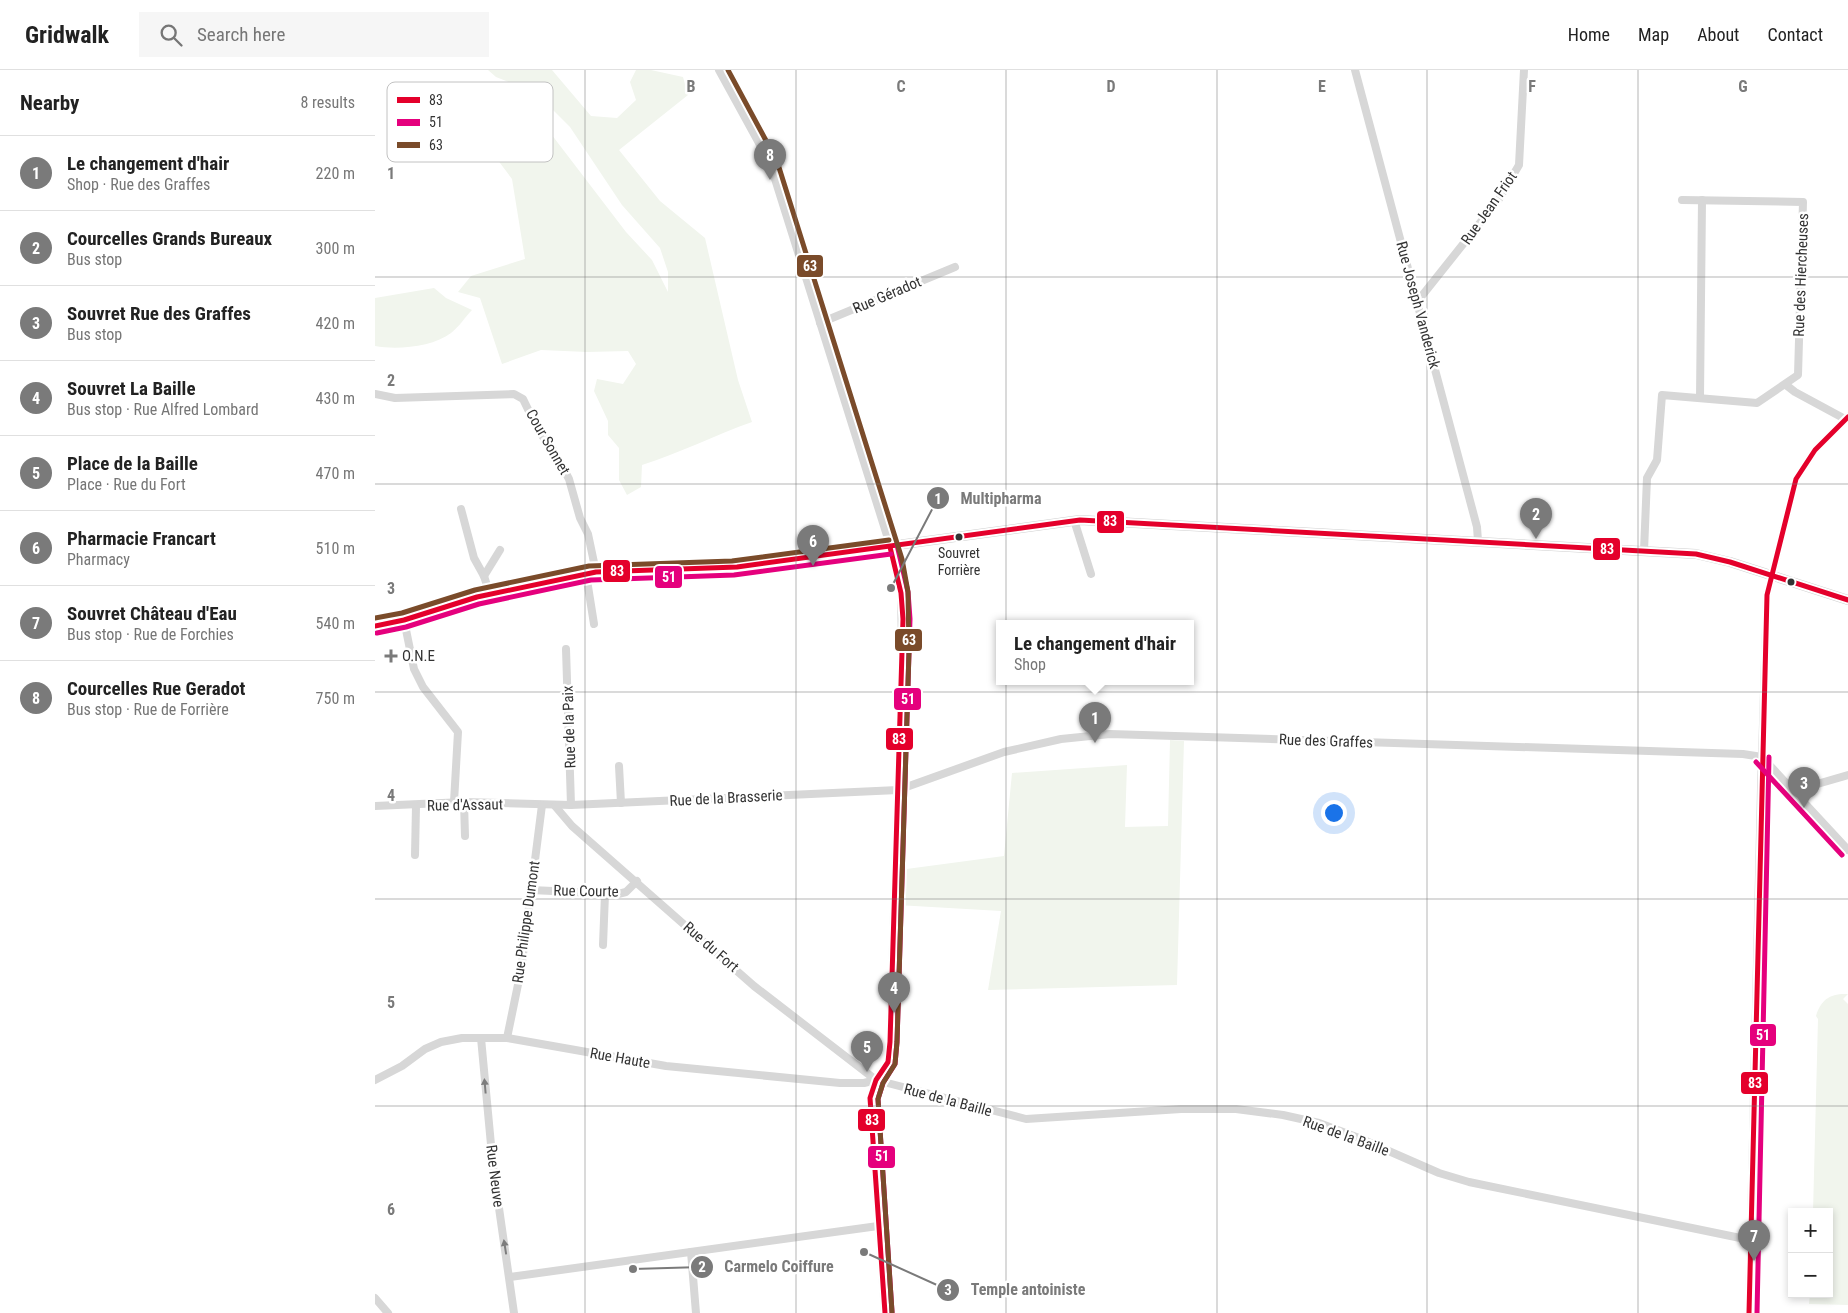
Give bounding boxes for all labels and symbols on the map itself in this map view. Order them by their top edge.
text: B [687,77,696,96]
text: C [896,77,906,96]
text: D [1106,77,1116,96]
text: E [1318,77,1326,96]
text: F [1528,77,1536,96]
text: G [1738,77,1748,96]
legend [387,82,553,162]
text: 83 [429,92,443,108]
text: 51 [429,114,443,130]
text: 63 [429,137,443,153]
pin: 8 [754,139,786,180]
text: 1 [387,164,395,183]
street label: Rue Jean Friot [1457,168,1521,248]
street label: Rue des Hiercheuses [1790,213,1812,337]
street label: Rue Joseph Vanderick [1392,239,1444,371]
line badge: 63 [796,254,824,278]
text: 63 [803,258,817,274]
street label: Rue Géradot [850,273,924,317]
text: 2 [387,371,395,390]
street label: Cour Sonnet [522,406,574,478]
callout: Multipharma [925,483,1051,514]
text: Multipharma [960,489,1042,508]
text: 1 [934,490,942,508]
pin: 2 [1520,498,1552,539]
line badge: 83 [1096,510,1125,534]
text: 83 [1103,513,1117,529]
pin: 6 [797,525,829,566]
marker: Souvret Forrière [954,532,964,542]
line badge: 83 [1592,537,1621,561]
text: 83 [1600,541,1614,557]
place label: Souvret Forrière [938,545,981,578]
line badge: 83 [602,559,631,583]
text: 83 [610,563,624,579]
line badge: 51 [654,565,683,589]
text: 51 [662,569,676,585]
unlabelled marker [1786,577,1796,587]
text: 3 [387,579,395,598]
line badge: 63 [894,628,923,652]
text: 63 [902,632,916,648]
place label: O.N.E [402,647,435,665]
marker: O.N.E [384,649,398,663]
street label: Rue de la Paix [559,685,579,769]
line badge: 51 [893,687,922,711]
text: 51 [901,691,915,707]
pin: 1 [1079,702,1111,743]
line badge: 83 [885,727,914,751]
street label: Rue des Graffes [1279,730,1373,752]
text: 83 [892,731,906,747]
pin: 3 [1788,767,1820,808]
text: 4 [387,786,395,805]
street label: Rue de la Brasserie [669,786,783,810]
street label: Rue d'Assaut [427,795,503,815]
your location [1321,800,1347,826]
street label: Rue Philippe Dumont [509,860,543,984]
street label: Rue Courte [553,881,619,901]
street label: Rue du Fort [680,918,742,976]
pin: 4 [878,972,910,1013]
text: 5 [387,993,395,1012]
line badge: 51 [1749,1023,1777,1047]
text: 51 [1756,1027,1770,1043]
pin: 5 [851,1031,883,1072]
street label: Rue Haute [588,1044,652,1072]
line badge: 83 [1740,1071,1769,1095]
text: 83 [1748,1075,1762,1091]
one-way arrow [481,1078,489,1094]
street label: Rue de la Baille [902,1080,994,1120]
line badge: 83 [857,1108,886,1132]
text: 83 [865,1112,879,1128]
street label: Rue de la Baille [1300,1112,1392,1160]
street label: Rue Neuve [482,1144,508,1208]
line badge: 51 [867,1145,896,1169]
text: 51 [875,1148,889,1164]
text: 6 [387,1200,395,1219]
pin: 7 [1738,1220,1770,1261]
one-way arrow [501,1239,509,1255]
callout: Carmelo Coiffure [689,1251,844,1282]
text: Carmelo Coiffure [724,1257,834,1276]
text: 2 [698,1258,706,1276]
callout: Temple antoiniste [936,1274,1095,1305]
text: Temple antoiniste [971,1280,1086,1299]
text: 3 [944,1281,952,1299]

